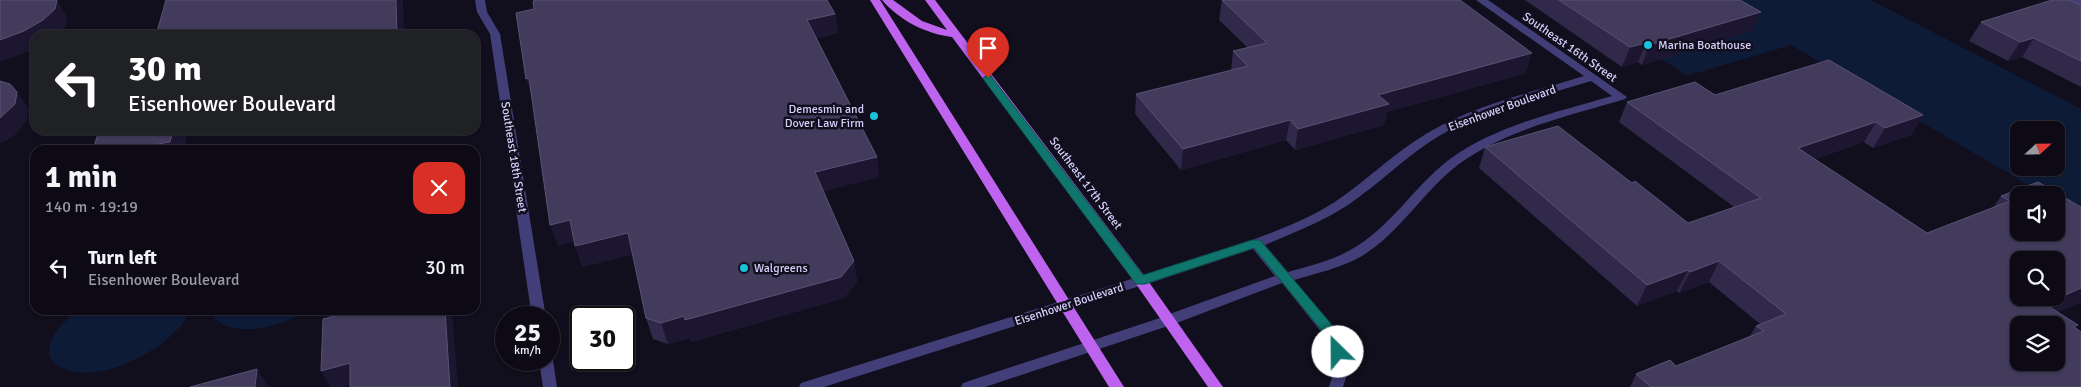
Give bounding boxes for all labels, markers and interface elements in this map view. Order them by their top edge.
street label: Southeast 16th Street [1520,9,1620,86]
pin [967,27,1009,78]
icon: arrive [974,34,1002,62]
place label: Marina Boathouse [1658,38,1751,53]
marker: Marina Boathouse [1642,39,1654,51]
text: 30 m [128,47,202,90]
icon: left [45,50,110,115]
street label: Eisenhower Boulevard [1446,82,1558,135]
text: Eisenhower Boulevard [128,90,336,117]
street label: Southeast 18th Street [497,101,530,214]
place label: Demesmin and Dover Law Firm [785,102,864,131]
marker: Demesmin and Dover Law Firm [868,110,880,122]
north arrow [2010,121,2065,176]
map controls [2010,121,2065,371]
street label: Southeast 17th Street [1046,134,1125,233]
text: 1 min [45,159,117,196]
button: close [413,162,465,214]
button: sound [2010,186,2065,241]
text: 140 m · 19:19 [45,197,138,217]
text: Turn left [88,246,157,270]
button: search [2010,251,2065,306]
icon: left [45,254,73,282]
text: 30 m [425,256,465,280]
place label: Walgreens [754,261,808,276]
marker: Walgreens [738,262,750,274]
text: Eisenhower Boulevard [88,270,239,290]
street label: Eisenhower Boulevard [1013,280,1125,329]
speed limit sign: 30 [570,306,635,371]
button: layers [2010,316,2065,371]
text: 25 [514,317,541,348]
position arrow [1311,325,1363,377]
text: km/h [514,343,541,358]

